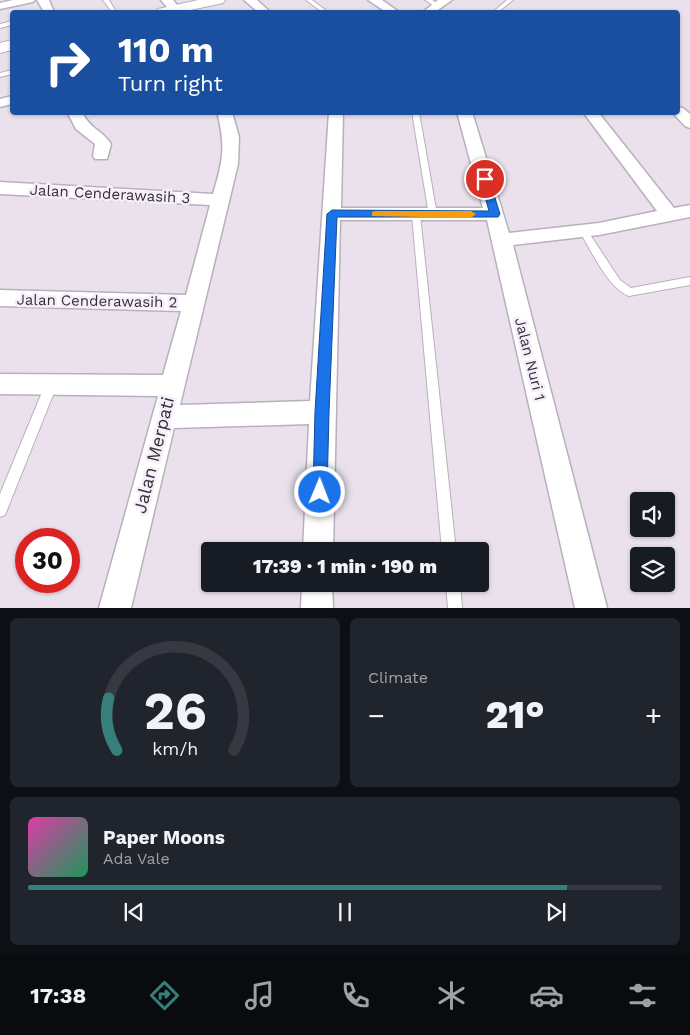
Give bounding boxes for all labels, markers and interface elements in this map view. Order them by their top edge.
text: 110 m [118,29,214,71]
icon: right [35,30,100,95]
text: Turn right [118,71,223,96]
pin [464,158,506,200]
icon: arrive [471,165,499,193]
street label: Jalan Cenderawasih 3 [29,181,191,207]
street label: Jalan Cenderawasih 2 [17,291,177,311]
street label: Jalan Nuri 1 [511,316,549,402]
street label: Jalan Merpati [129,394,178,515]
position arrow [293,465,345,517]
map controls [630,492,675,592]
button: sound [630,492,675,537]
speed limit sign: 30 [15,528,80,593]
button: layers [630,547,675,592]
text: 17:39 · 1 min · 190 m [253,555,437,578]
text: Climate [368,668,428,687]
text: 26 [143,681,207,742]
text: 21° [485,693,545,737]
text: − [368,699,385,732]
text: + [645,699,662,732]
text: km/h [152,738,198,759]
text: Paper Moons [103,826,225,849]
text: Ada Vale [103,849,170,868]
icon: previous [120,898,148,926]
icon: pause [331,898,359,926]
icon: next [542,898,570,926]
icon: directions [147,978,182,1013]
icon: music [242,978,277,1013]
icon: phone [338,978,373,1013]
icon: climate [434,978,469,1013]
icon: car [529,978,564,1013]
icon: filters [625,978,660,1013]
text: 17:38 [30,983,86,1008]

